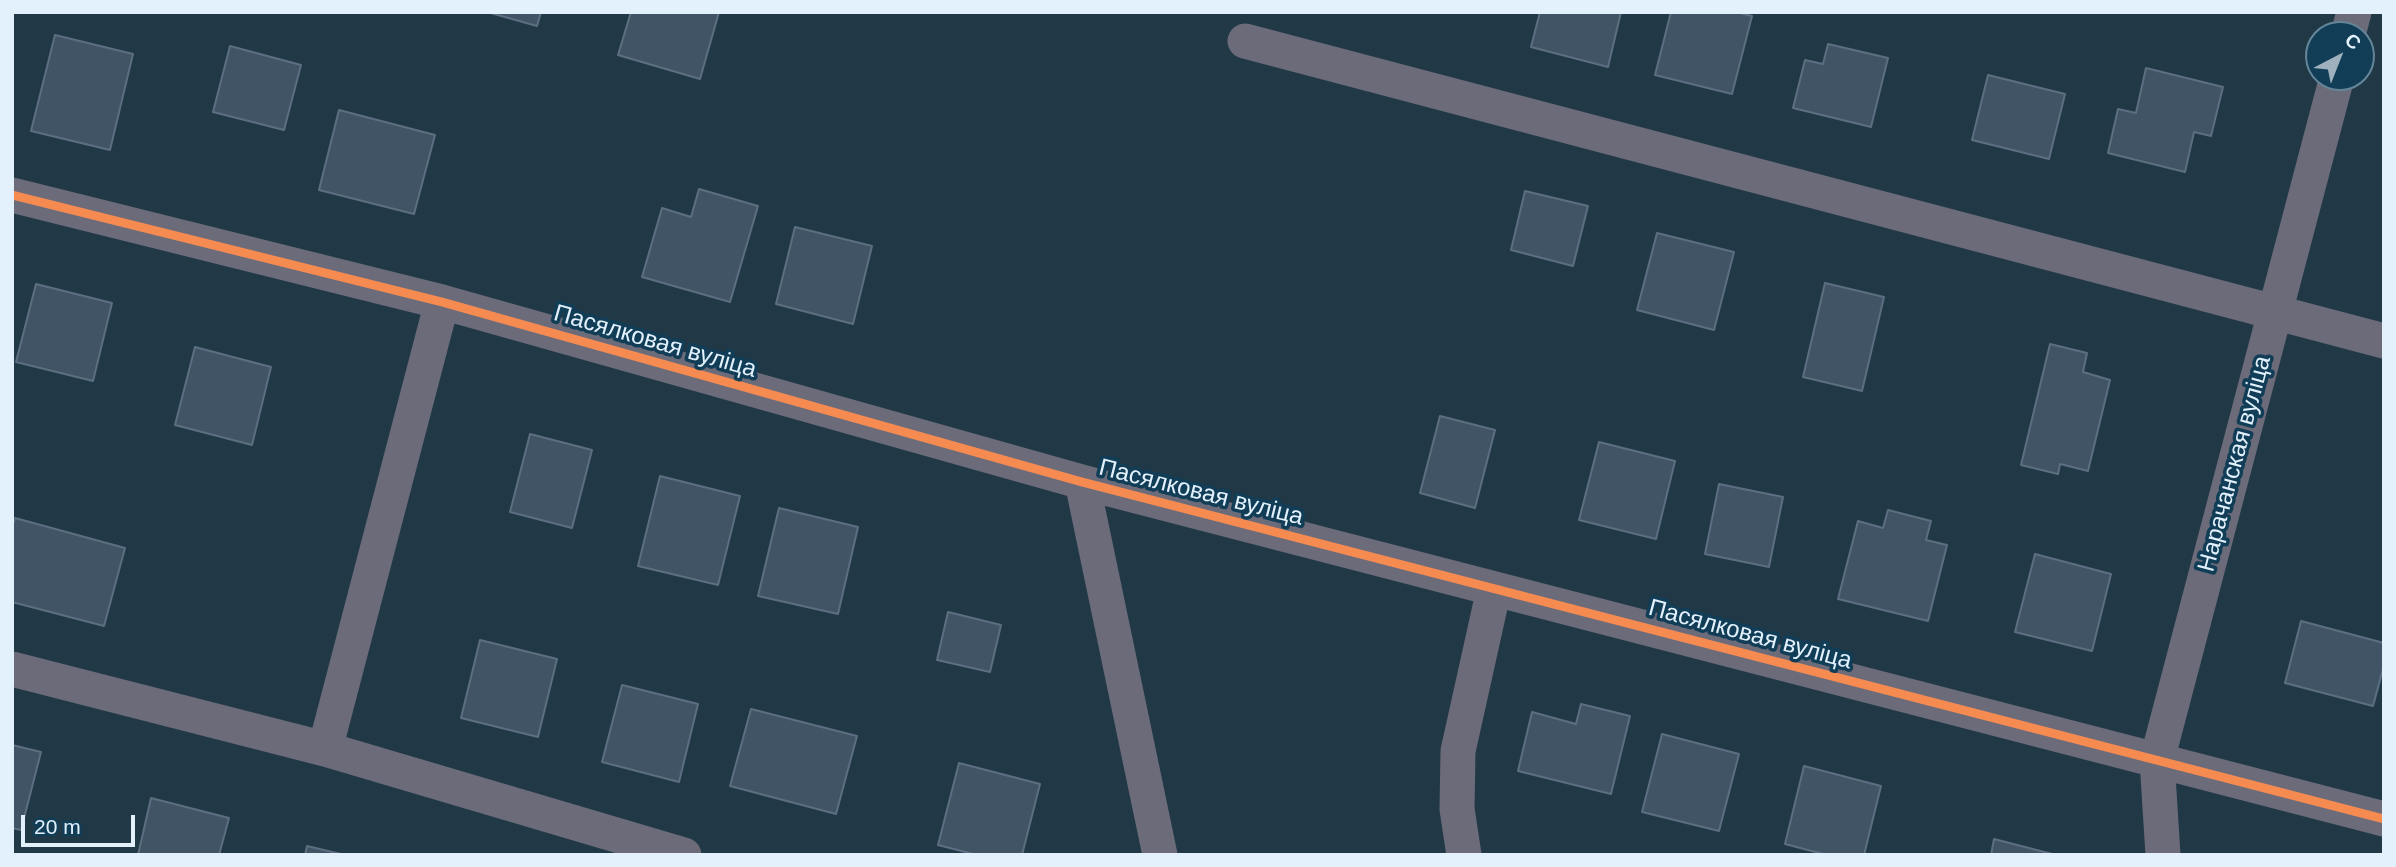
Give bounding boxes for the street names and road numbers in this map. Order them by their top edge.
street label: Пасялковая вуліца [550,299,760,385]
street label: Нарачанская вуліца [2192,353,2278,575]
street label: Пасялковая вуліца [1096,454,1306,532]
street label: Пасялковая вуліца [1645,594,1855,676]

